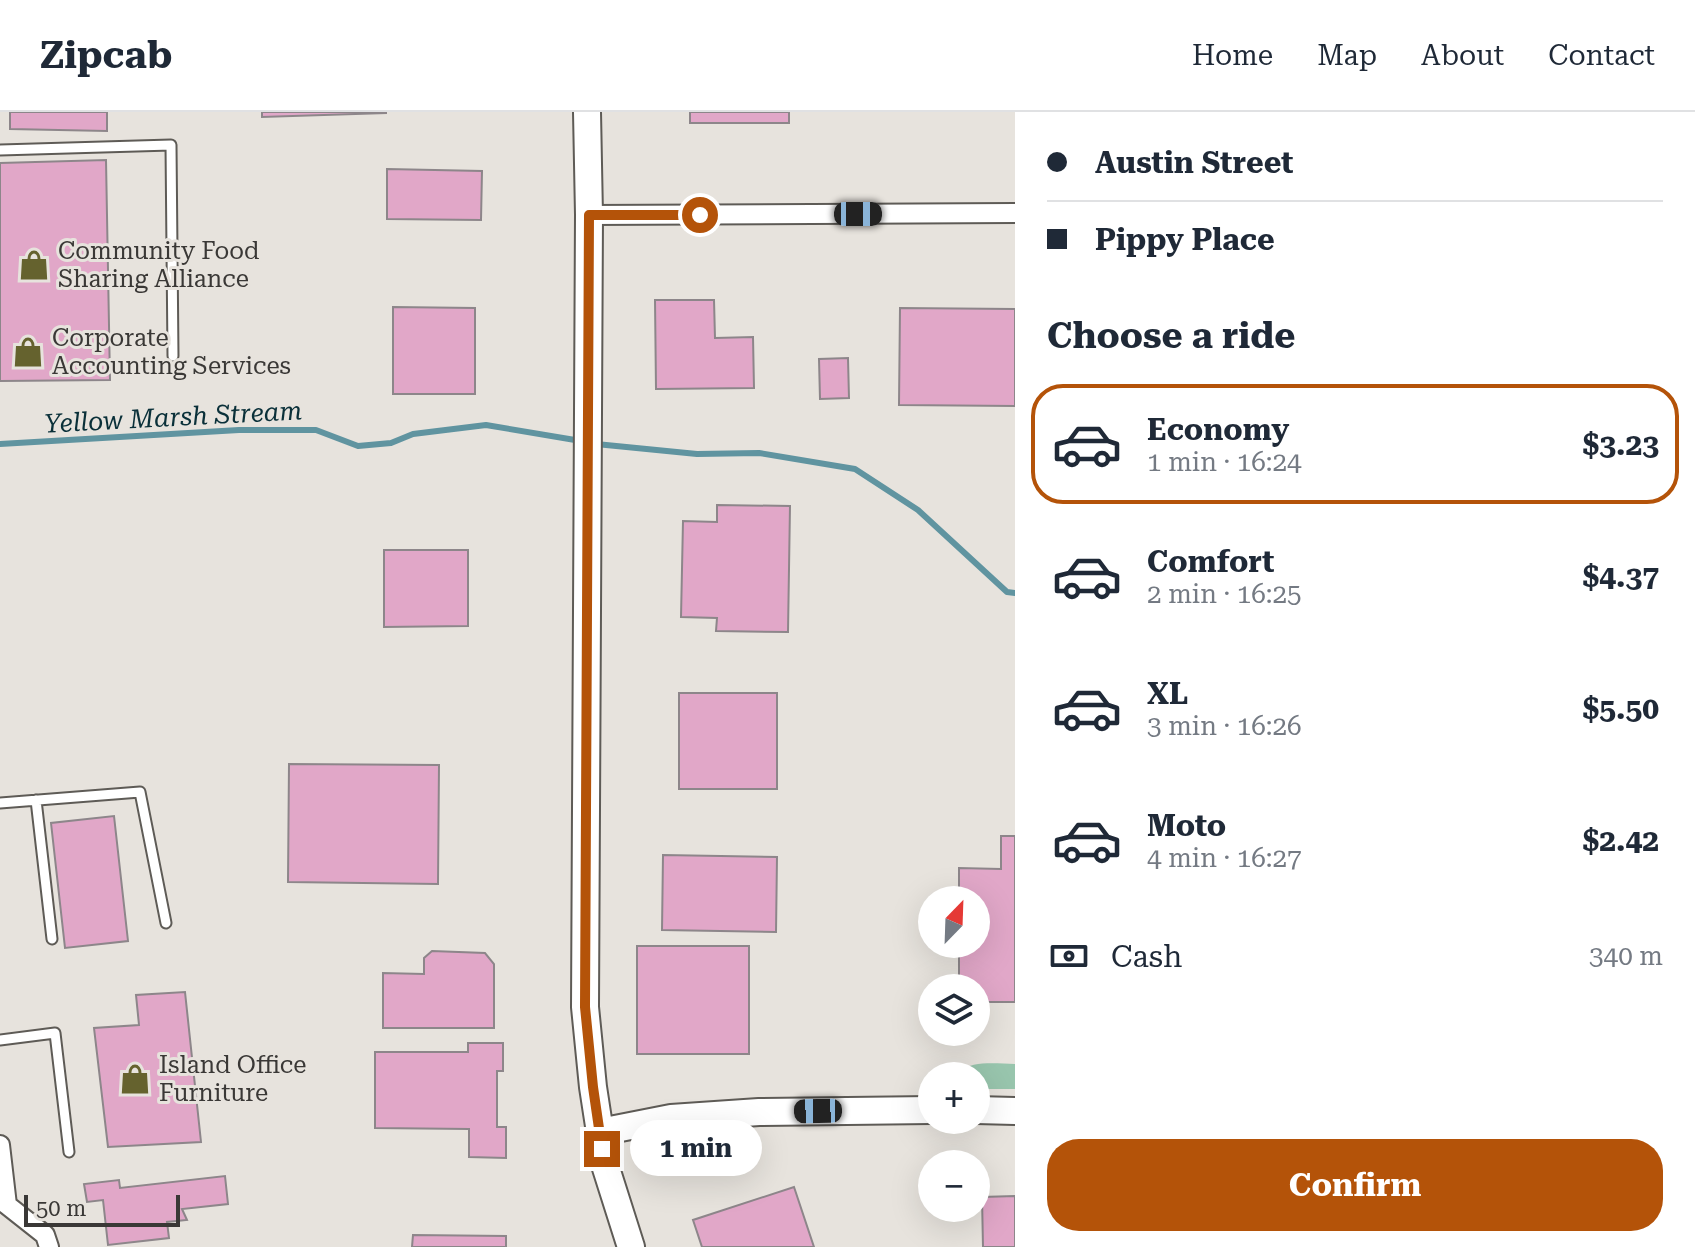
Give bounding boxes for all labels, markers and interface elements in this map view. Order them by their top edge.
text: Zipcab [40,33,172,77]
text: Home [1192,39,1273,72]
text: Map [1317,39,1377,72]
text: About [1421,39,1504,72]
text: Contact [1548,39,1655,72]
text: Austin Street [1095,145,1293,180]
route start [682,197,718,233]
car [834,202,882,226]
text: Pippy Place [1095,222,1275,257]
place label: Community Food Sharing Alliance [58,237,259,293]
shop icon: Community Food Sharing Alliance [17,248,51,282]
text: Choose a ride [1047,315,1295,357]
place label: Corporate Accounting Services [52,324,291,380]
shop icon: Corporate Accounting Services [11,335,45,369]
water label: Yellow Marsh Stream [43,395,303,439]
icon: car [1051,408,1123,480]
text: Economy [1147,412,1289,447]
text: $3.23 [1582,427,1659,462]
text: 1 min · 16:24 [1147,447,1302,477]
icon: car [1051,540,1123,612]
text: Comfort [1147,544,1274,579]
text: $4.37 [1582,559,1659,594]
text: 2 min · 16:25 [1147,579,1302,609]
icon: car [1051,672,1123,744]
text: XL [1147,676,1188,711]
text: $5.50 [1582,691,1659,726]
text: 3 min · 16:26 [1147,711,1302,741]
icon: car [1051,804,1123,876]
text: Moto [1147,808,1226,843]
text: $2.42 [1582,823,1659,858]
text: 4 min · 16:27 [1147,843,1302,873]
north arrow [918,886,990,958]
map controls [918,886,990,1222]
icon: cash [1047,934,1091,978]
text: Cash [1111,939,1182,974]
text: 340 m [1589,941,1663,971]
button: layers [918,974,990,1046]
place label: Island Office Furniture [159,1051,306,1107]
shop icon: Island Office Furniture [118,1062,152,1096]
button: + [918,1062,990,1134]
car [794,1099,842,1123]
callout: 1 min [630,1121,762,1177]
route end [584,1131,620,1167]
text: 1 min [660,1133,732,1163]
button: Confirm [1047,1139,1663,1231]
button: − [918,1150,990,1222]
scale bar [24,1191,180,1227]
text: 50 m [36,1196,86,1221]

